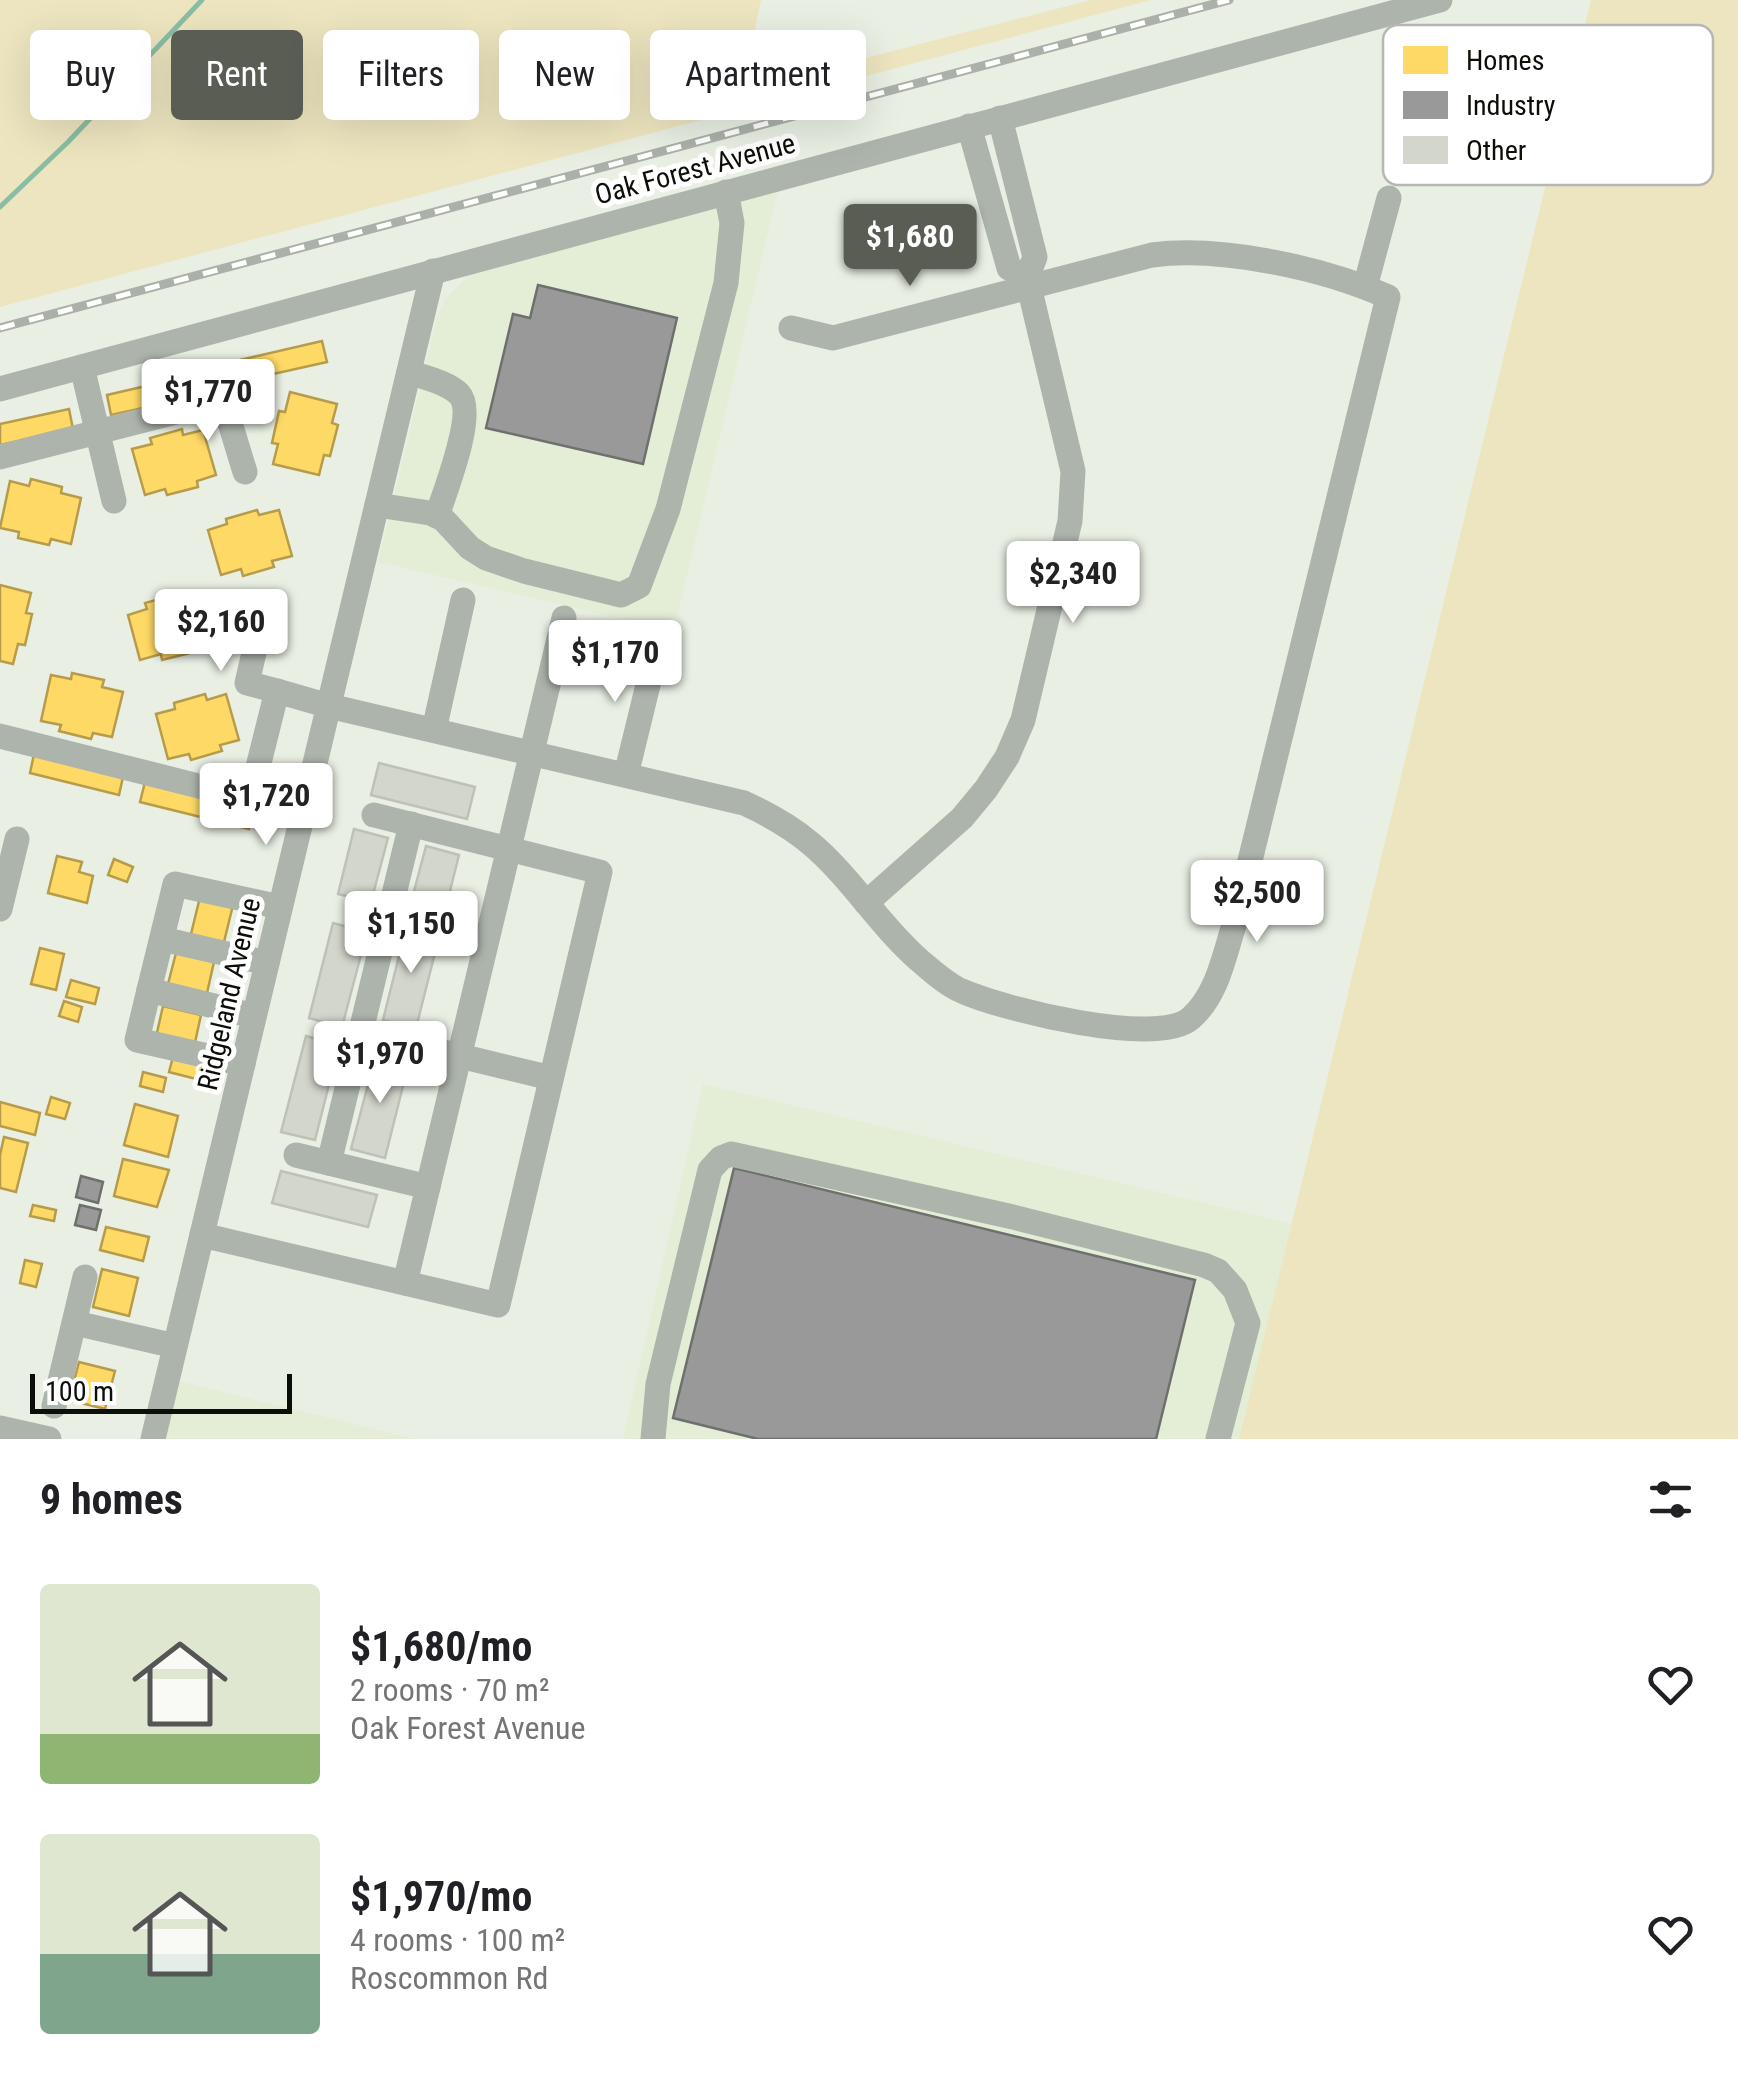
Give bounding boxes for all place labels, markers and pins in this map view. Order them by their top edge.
pin: $1,680 [829,204,991,289]
pin: $1,770 [127,359,289,444]
pin: $2,340 [992,541,1154,626]
pin: $2,160 [140,589,302,674]
pin: $1,170 [534,620,696,705]
pin: $1,720 [185,763,347,848]
pin: $2,500 [1176,860,1338,945]
pin: $1,150 [330,891,492,976]
pin: $1,970 [299,1021,461,1106]

